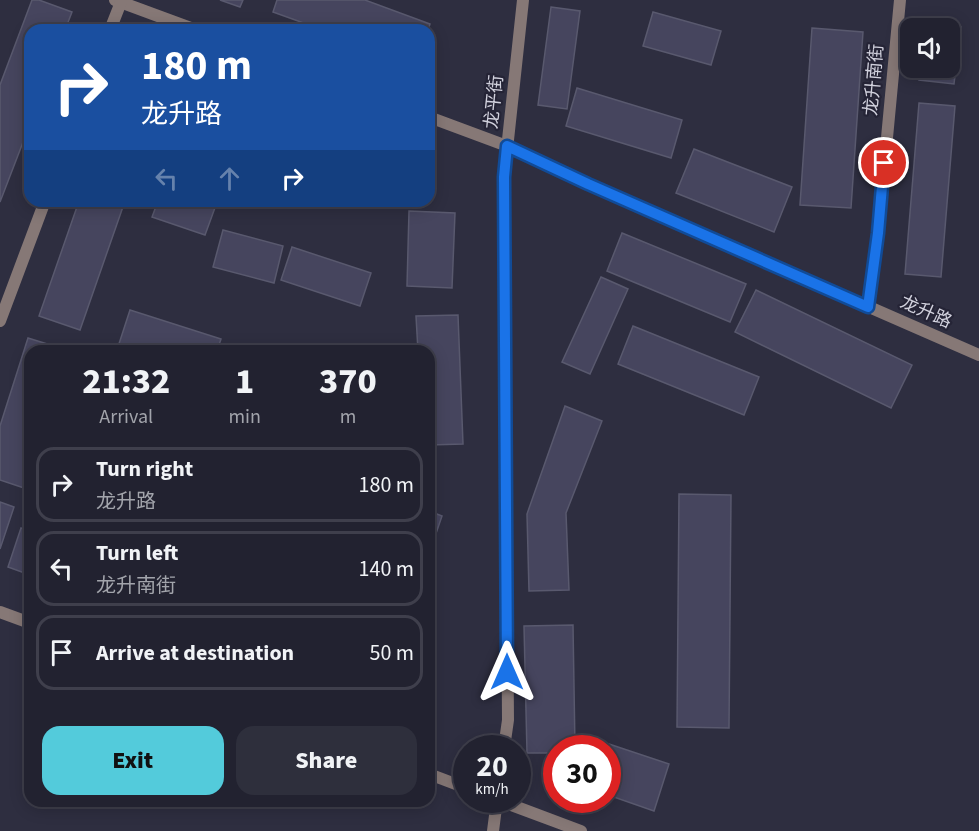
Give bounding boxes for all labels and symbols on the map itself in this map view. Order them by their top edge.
street label: 龙升南街 [858,43,890,117]
street label: 龙平街 [479,74,509,130]
pin [858,137,909,188]
street label: 龙升路 [896,290,956,334]
position arrow [475,640,539,704]
speed limit sign: 30 [543,735,621,813]

